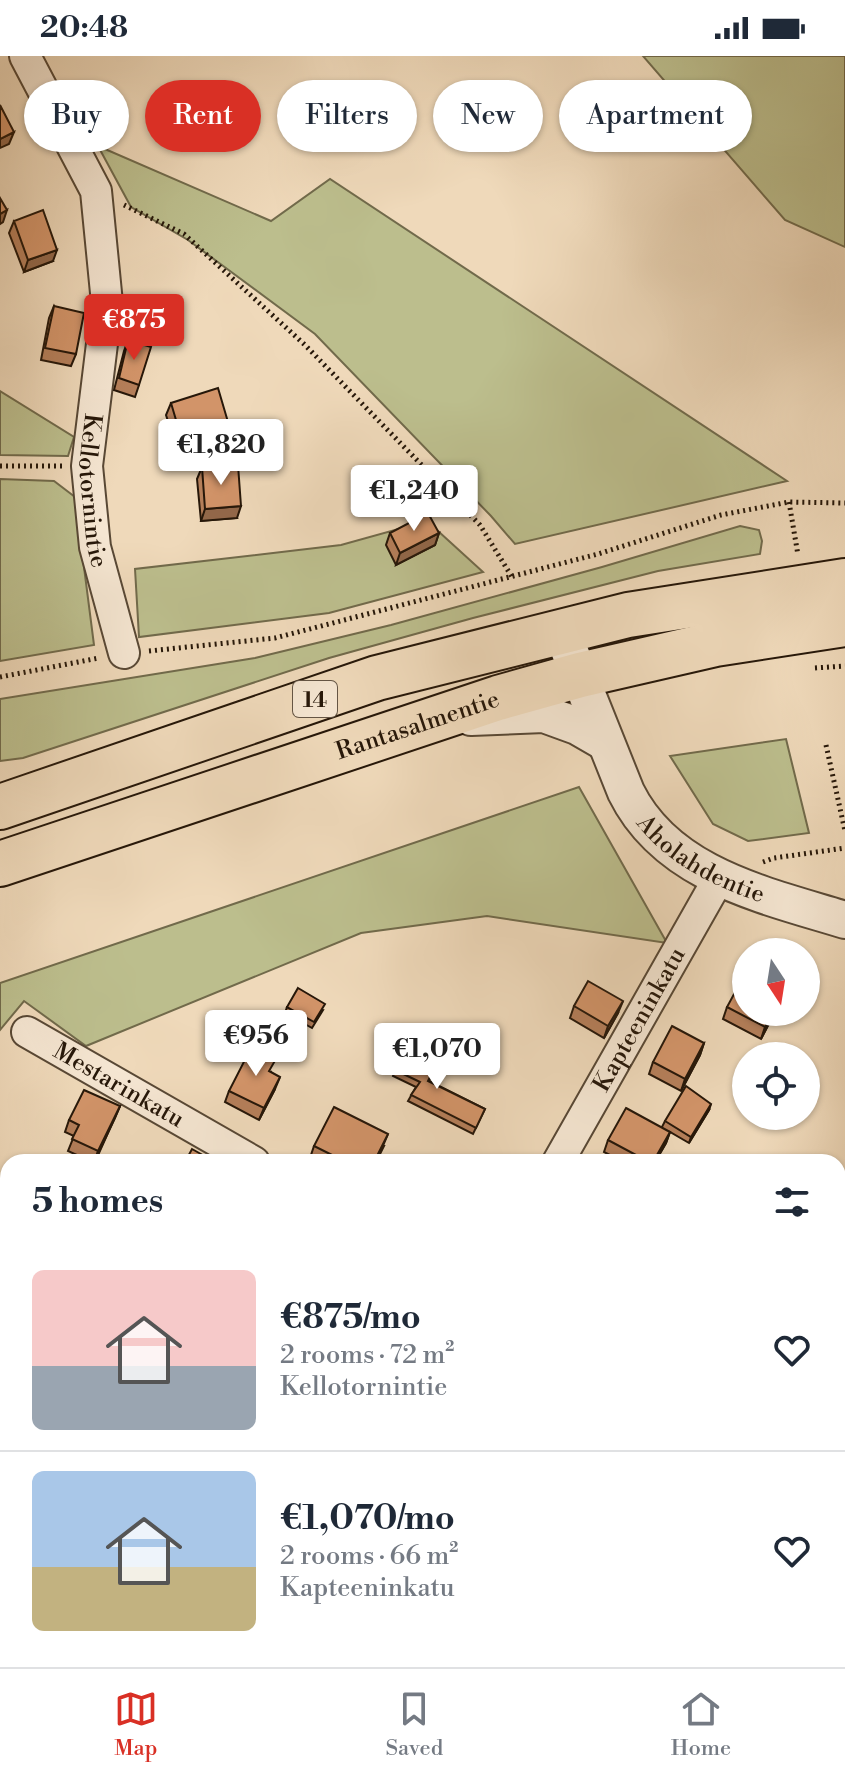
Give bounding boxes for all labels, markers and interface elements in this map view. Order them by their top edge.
text: 20:48 [40,9,128,47]
chip: Buy [24,80,129,152]
chip: Rent [145,80,261,152]
chip: Filters [277,80,417,152]
chip: New [433,80,543,152]
chip: Apartment [559,80,752,152]
pin: €875 [87,294,181,362]
text: €875 [102,304,166,336]
street label: Kellotornintie [71,412,114,571]
pin: €1,820 [156,419,286,487]
text: €1,820 [176,429,266,461]
pin: €1,240 [349,465,479,533]
text: €1,240 [369,475,459,507]
road number: 14 [293,681,337,717]
street label: Rantasalmentie [332,685,503,767]
street label: Aholahdentie [629,808,769,910]
north arrow [732,938,820,1026]
map controls [732,938,820,1130]
street label: Kapteeninkatu [587,942,693,1097]
pin: €956 [209,1010,303,1078]
text: €956 [223,1020,289,1052]
pin: €1,070 [372,1023,502,1091]
text: €1,070 [392,1033,482,1065]
street label: Mestarinkatu [48,1036,189,1135]
button: locate [732,1042,820,1130]
icon: filters [770,1180,814,1224]
text: 5 homes [32,1181,163,1223]
text: €875/mo [280,1297,421,1339]
icon: home [96,1302,192,1398]
icon: heart [770,1328,814,1372]
text: 2 rooms · 72 m² [280,1339,454,1371]
text: Kellotornintie [280,1371,447,1403]
text: €1,070/mo [280,1498,455,1540]
icon: home [96,1503,192,1599]
icon: heart [770,1529,814,1573]
text: 2 rooms · 66 m² [280,1540,458,1572]
text: Kapteeninkatu [280,1572,455,1604]
tab: Map [114,1687,158,1762]
tab: Saved [385,1687,443,1762]
tab: Home [671,1687,731,1762]

